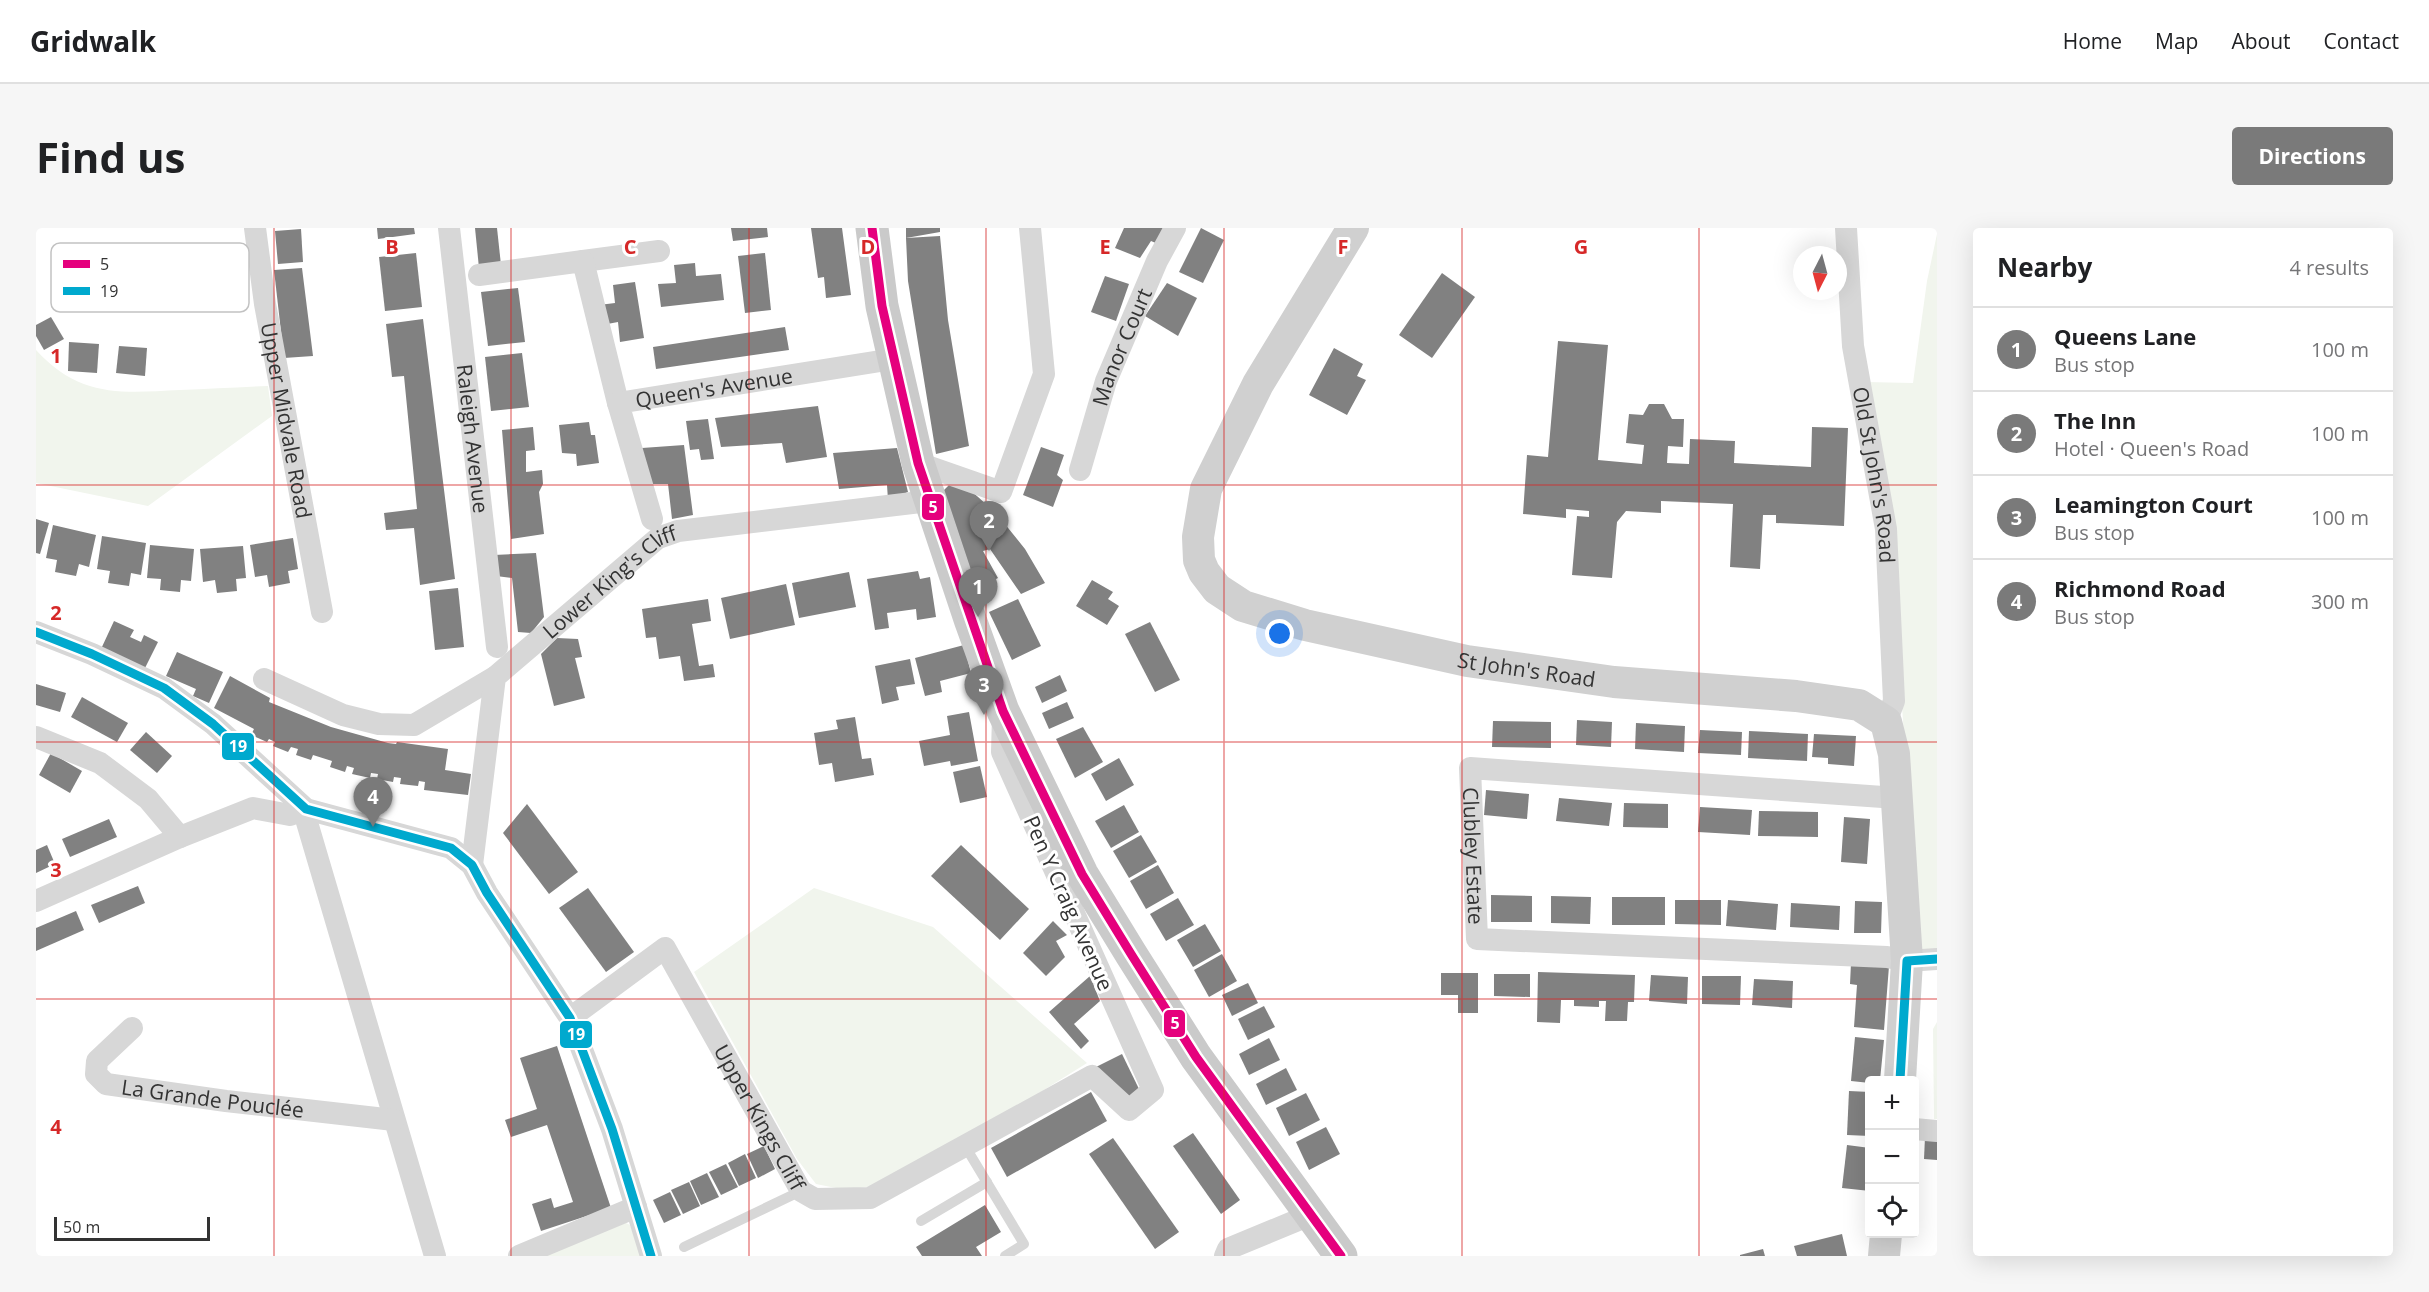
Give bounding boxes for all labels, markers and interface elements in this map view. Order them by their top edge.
text: Gridwalk [30,22,156,60]
text: Home [2063,27,2122,55]
text: Map [2155,27,2198,55]
text: About [2231,27,2291,55]
text: Contact [2324,27,2399,55]
button: Directions [2232,127,2393,185]
text: Find us [36,128,185,185]
text: B [385,233,399,260]
text: C [624,233,637,260]
text: D [861,233,875,260]
text: E [1099,233,1111,260]
text: F [1338,233,1348,260]
text: G [1574,233,1588,260]
legend [51,243,249,312]
north arrow [1793,246,1847,300]
text: Nearby [1997,249,2092,285]
text: 5 [100,253,109,275]
text: 4 results [2289,254,2369,281]
text: 19 [100,280,118,302]
street label: Manor Court [1085,284,1158,409]
street label: Upper Midvale Road [255,320,318,521]
text: Queens Lane [2054,321,2196,351]
text: 1 [2011,336,2022,363]
text: 100 m [2311,336,2369,363]
text: 1 [50,342,62,369]
text: Bus stop [2054,351,2135,378]
street label: Queen's Avenue [633,361,795,414]
street label: Raleigh Avenue [451,363,496,515]
street label: Old St John's Road [1847,384,1902,564]
text: The Inn [2054,405,2136,435]
text: 2 [2011,420,2022,447]
text: 100 m [2311,420,2369,447]
text: Hotel · Queen's Road [2054,435,2249,462]
text: Leamington Court [2054,489,2253,519]
line badge: 5 [921,493,945,521]
text: 5 [928,496,938,518]
pin: 2 [970,502,1008,551]
text: 3 [2011,504,2022,531]
text: 100 m [2311,504,2369,531]
street label: Lower King's Cliff [536,518,682,645]
text: Bus stop [2054,519,2135,546]
pin: 1 [958,568,998,617]
text: Richmond Road [2054,573,2226,603]
text: 4 [2011,588,2022,615]
text: 300 m [2311,588,2369,615]
text: 2 [50,599,62,626]
text: Bus stop [2054,603,2135,630]
your location [1265,619,1294,648]
street label: St John's Road [1455,645,1597,693]
pin: 3 [964,666,1004,715]
line badge: 19 [221,732,255,761]
text: 19 [229,735,247,757]
pin: 4 [354,778,392,827]
street label: Clubley Estate [1457,787,1490,925]
street label: Pen Y Craig Avenue [1018,811,1120,995]
text: 3 [50,856,62,883]
line badge: 5 [1163,1009,1186,1038]
text: 5 [1170,1012,1180,1034]
line badge: 19 [559,1020,593,1049]
text: 19 [567,1023,585,1045]
street label: Upper Kings Cliff [708,1039,813,1197]
street label: La Grande Pouclée [120,1072,305,1124]
map controls [1865,1076,1919,1238]
button: + [1865,1076,1919,1130]
text: 4 [50,1113,62,1140]
button: − [1865,1130,1919,1184]
button: locate [1865,1184,1919,1238]
scale bar [54,1214,210,1242]
text: 50 m [63,1216,100,1238]

